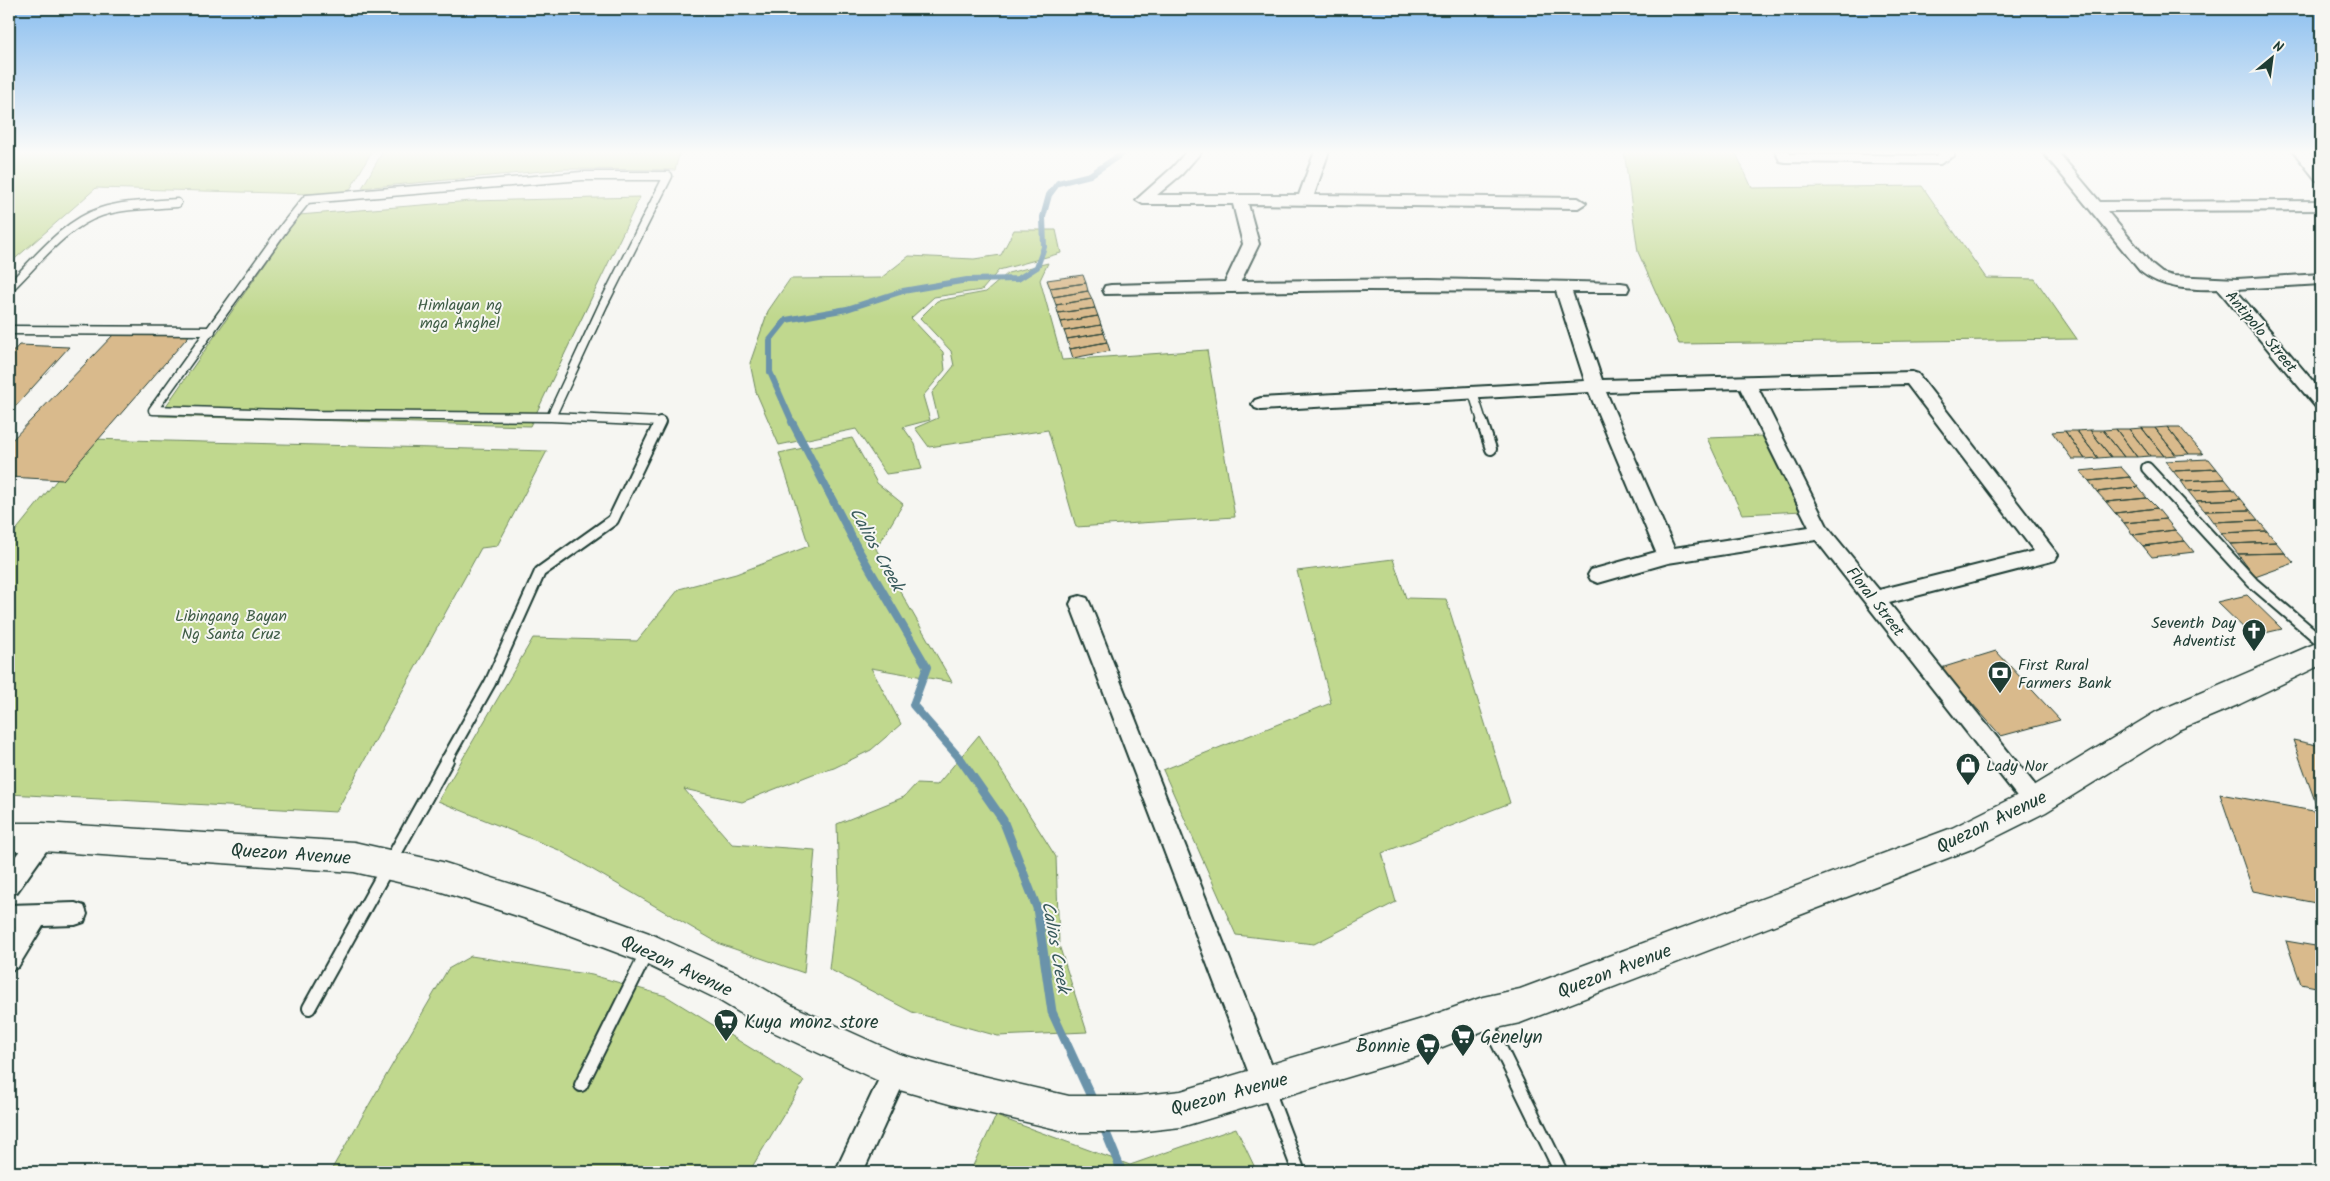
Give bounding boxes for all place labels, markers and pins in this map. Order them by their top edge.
place label: Seventh Day Adventist [2151,611,2237,654]
church icon: Seventh Day Adventist [2241,618,2267,652]
place label: First Rural Farmers Bank [2018,653,2112,696]
bank icon: First Rural Farmers Bank [1987,660,2013,694]
shop icon: Lady Nor [1955,752,1981,786]
place label: Lady Nor [1986,754,2049,779]
supermarket icon: Kuya monz store [713,1008,739,1042]
place label: Kuya monz store [744,1008,879,1038]
supermarket icon: Genelyn [1450,1023,1476,1057]
place label: Genelyn [1480,1023,1543,1053]
place label: Bonnie [1356,1032,1410,1062]
supermarket icon: Bonnie [1415,1032,1441,1066]

